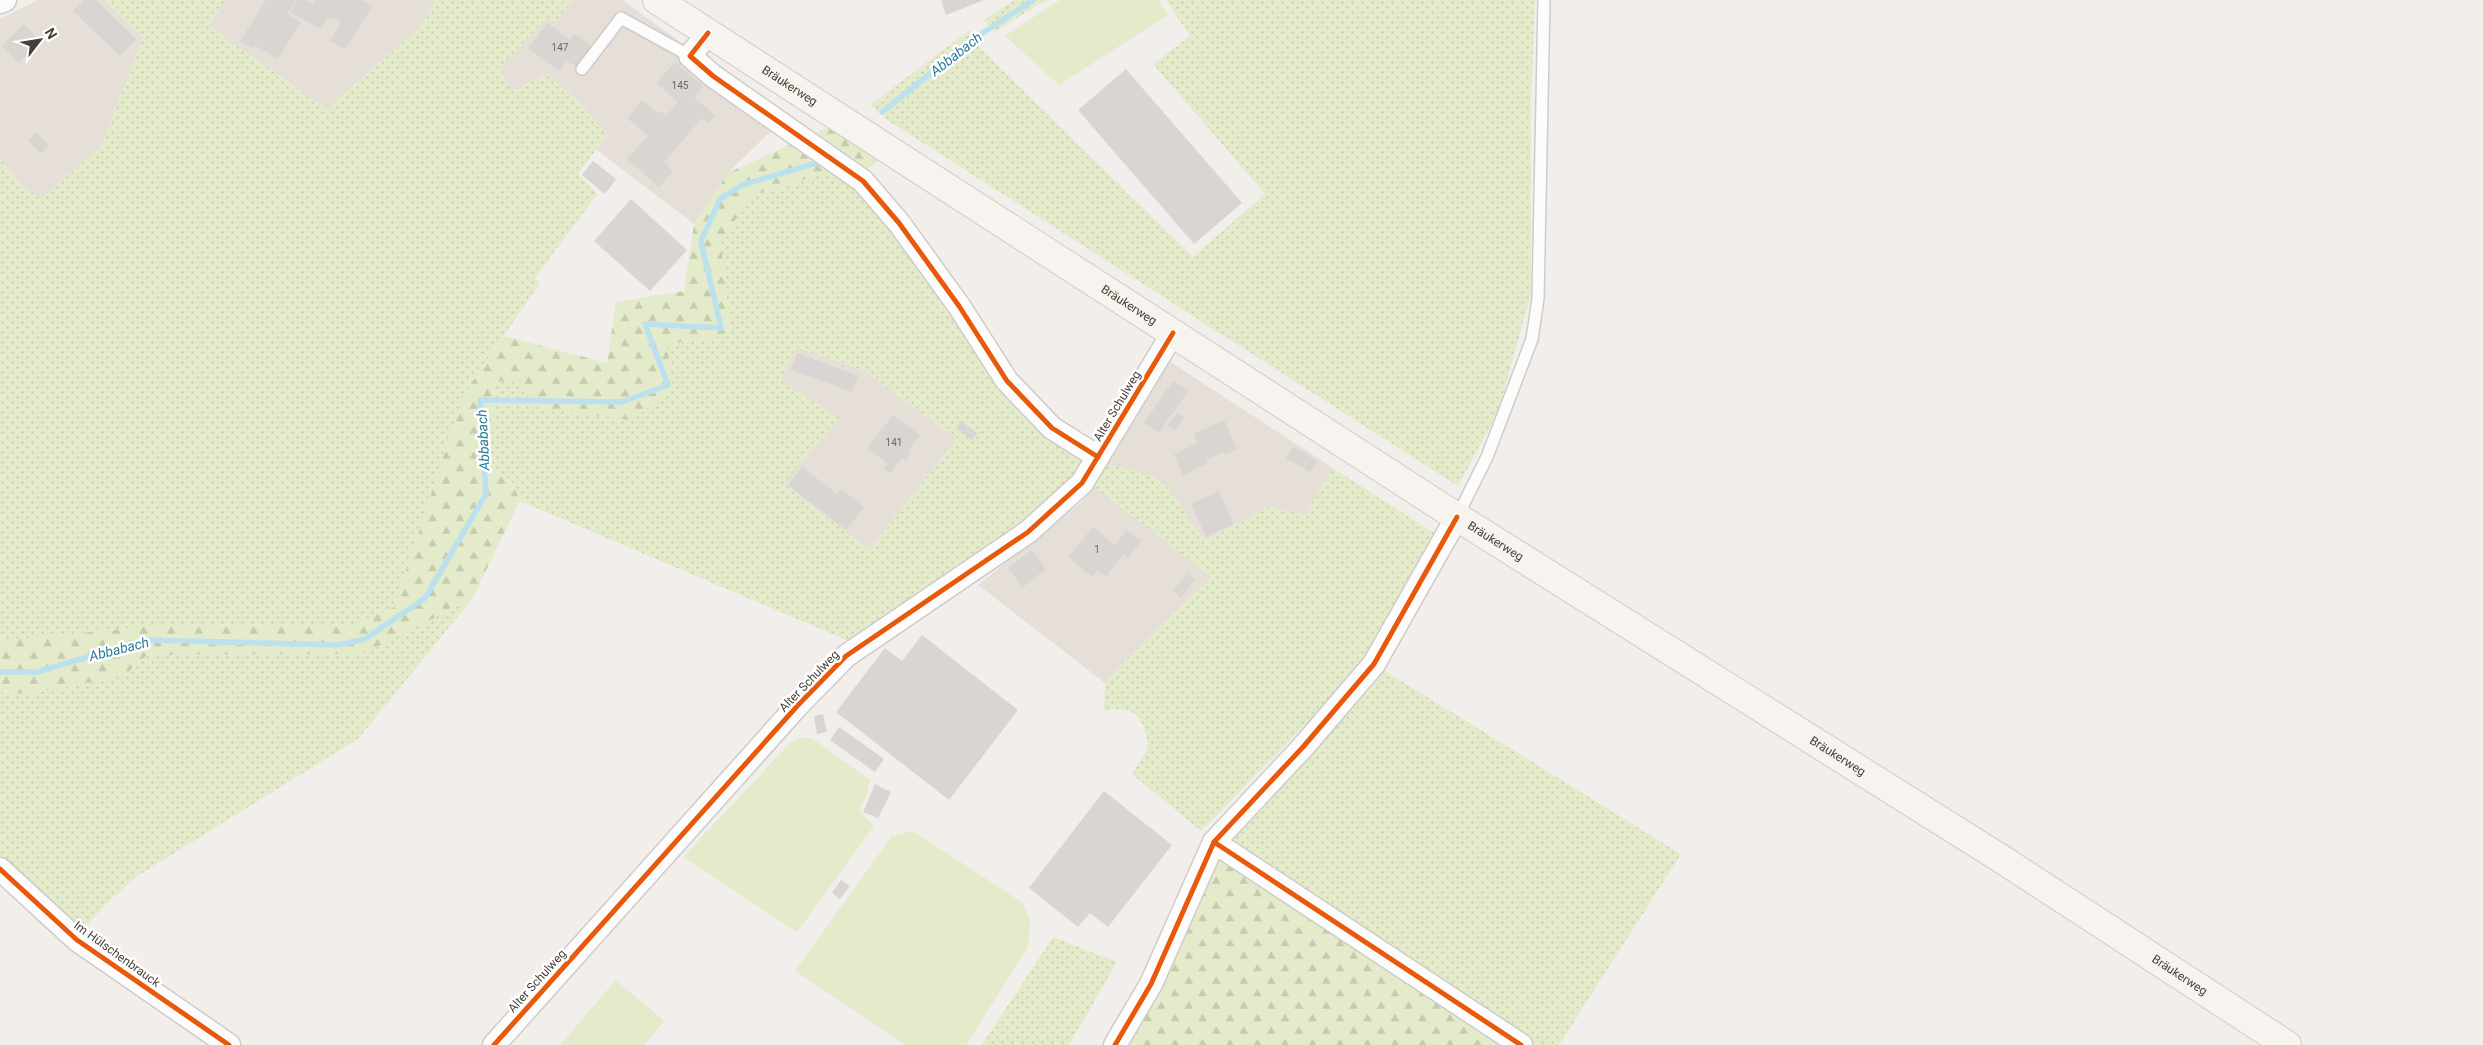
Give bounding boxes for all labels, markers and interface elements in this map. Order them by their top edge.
north arrow [15,15,65,65]
text: N [42,25,61,42]
water label: Abbabach [926,29,985,80]
house number: 147 [552,42,569,53]
street label: Bräukerweg [759,63,820,109]
house number: 145 [672,80,689,91]
street label: Bräukerweg [1099,282,1159,328]
street label: Alter Schulweg [1090,368,1144,444]
water label: Abbabach [473,409,493,472]
house number: 141 [886,437,902,448]
street label: Bräukerweg [1465,518,1526,564]
house number: 1 [1094,544,1100,555]
water label: Abbabach [86,634,151,664]
street label: Alter Schulweg [776,647,842,715]
street label: Bräukerweg [1807,733,1868,779]
street label: Im Hülschenbrauck [71,918,164,990]
street label: Alter Schulweg [505,947,569,1015]
street label: Bräukerweg [2149,952,2210,998]

